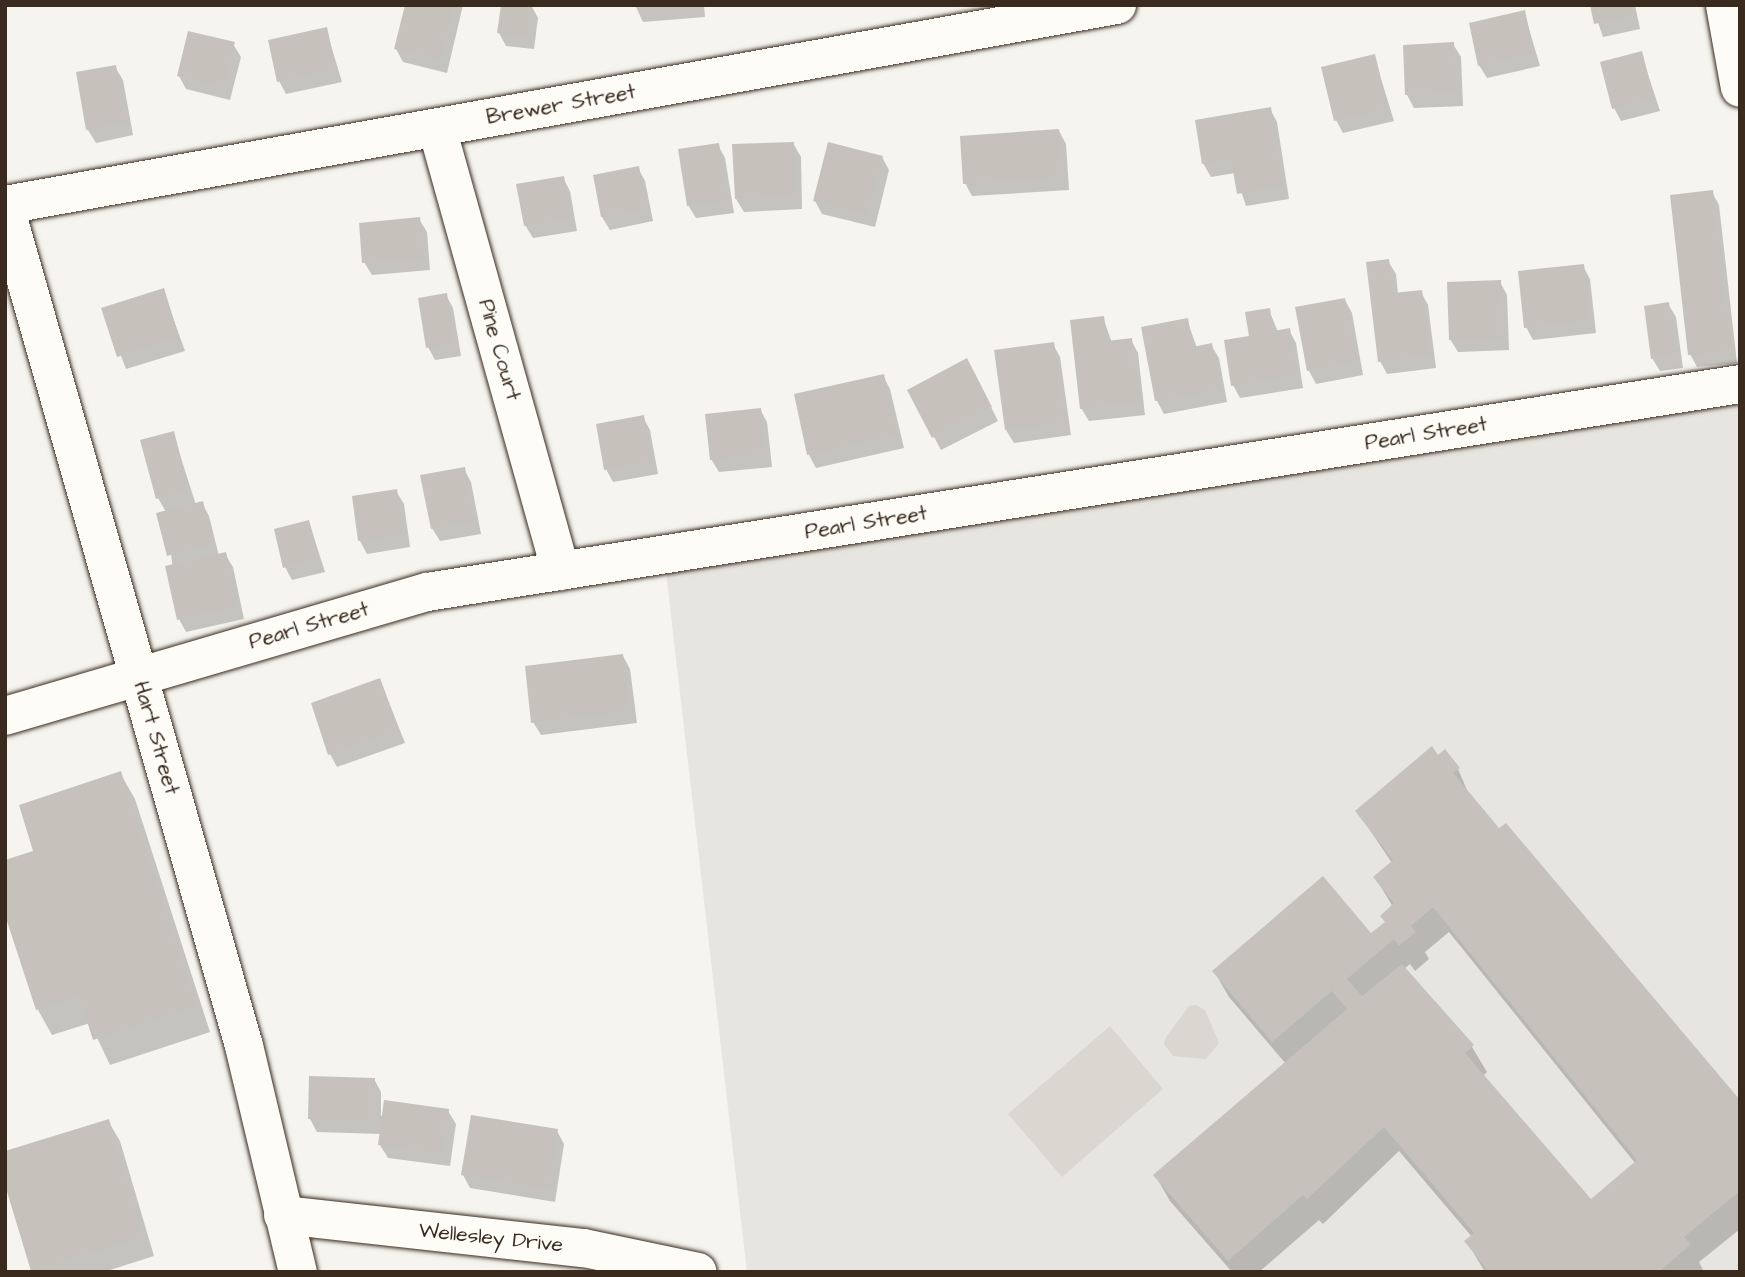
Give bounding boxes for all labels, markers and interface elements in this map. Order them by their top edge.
street label: Brewer Street [484,79,638,131]
street label: Pine Court [473,296,525,404]
street label: Pearl Street [1363,412,1489,456]
street label: Pearl Street [803,501,929,545]
street label: Pearl Street [246,597,372,655]
street label: Hart Street [128,678,184,798]
street label: Wellesley Drive [418,1218,564,1258]

